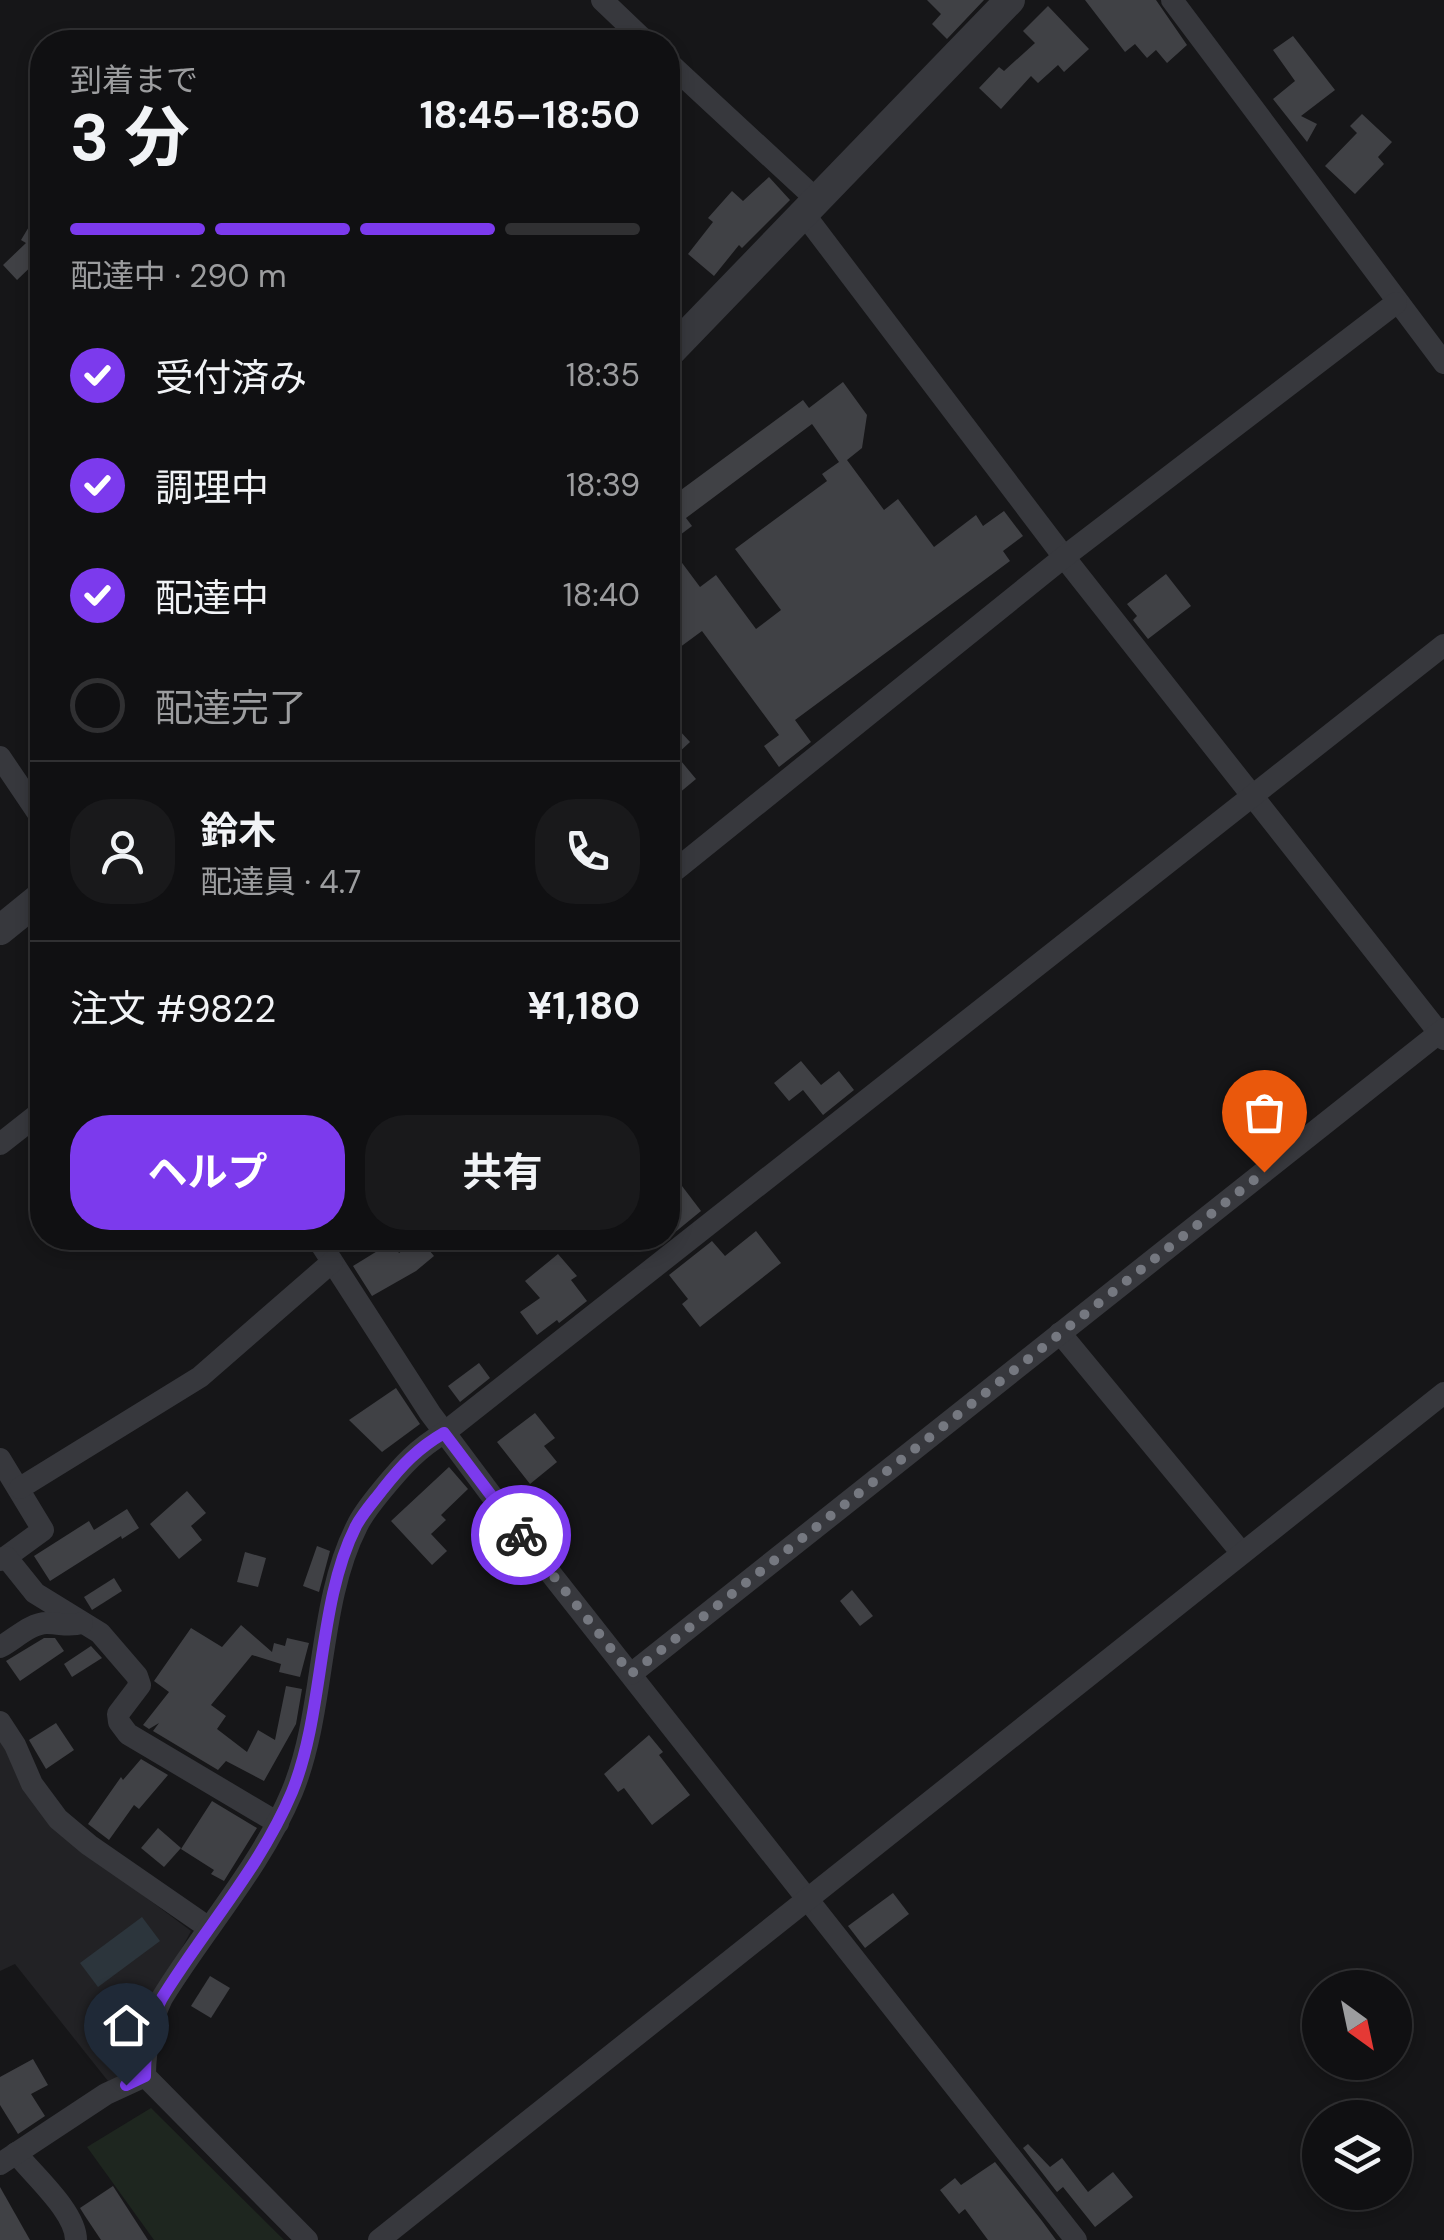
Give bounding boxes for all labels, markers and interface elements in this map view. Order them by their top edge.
text: 到着まで [70,59,198,101]
text: 18:45–18:50 [420,90,640,140]
text: 3 分 [70,96,189,180]
text: 配達中 · 290 m [70,255,286,297]
icon: check [70,348,125,403]
text: 受付済み [155,353,307,403]
text: 18:35 [566,354,640,396]
icon: check [70,458,125,513]
text: 調理中 [155,463,269,513]
text: 18:39 [566,464,640,506]
icon: check [70,568,125,623]
text: 配達中 [155,573,269,623]
text: 18:40 [563,574,640,616]
text: 配達完了 [155,683,307,733]
button: person [70,799,175,904]
button: phone [535,799,640,904]
text: 鈴木 [200,806,276,856]
text: 配達員 · 4.7 [200,861,361,903]
text: ¥1,180 [527,981,640,1031]
text: 注文 #9822 [70,984,276,1034]
pin [1222,1070,1307,1173]
icon: bag [1237,1085,1292,1140]
button: ヘルプ [70,1115,345,1230]
button: 共有 [365,1115,640,1230]
courier [471,1485,571,1585]
icon: bike [494,1508,549,1563]
north arrow [1302,1970,1412,2080]
map controls [1302,1970,1412,2210]
pin [84,1983,169,2086]
icon: home [99,1998,154,2053]
button: layers [1302,2100,1412,2210]

